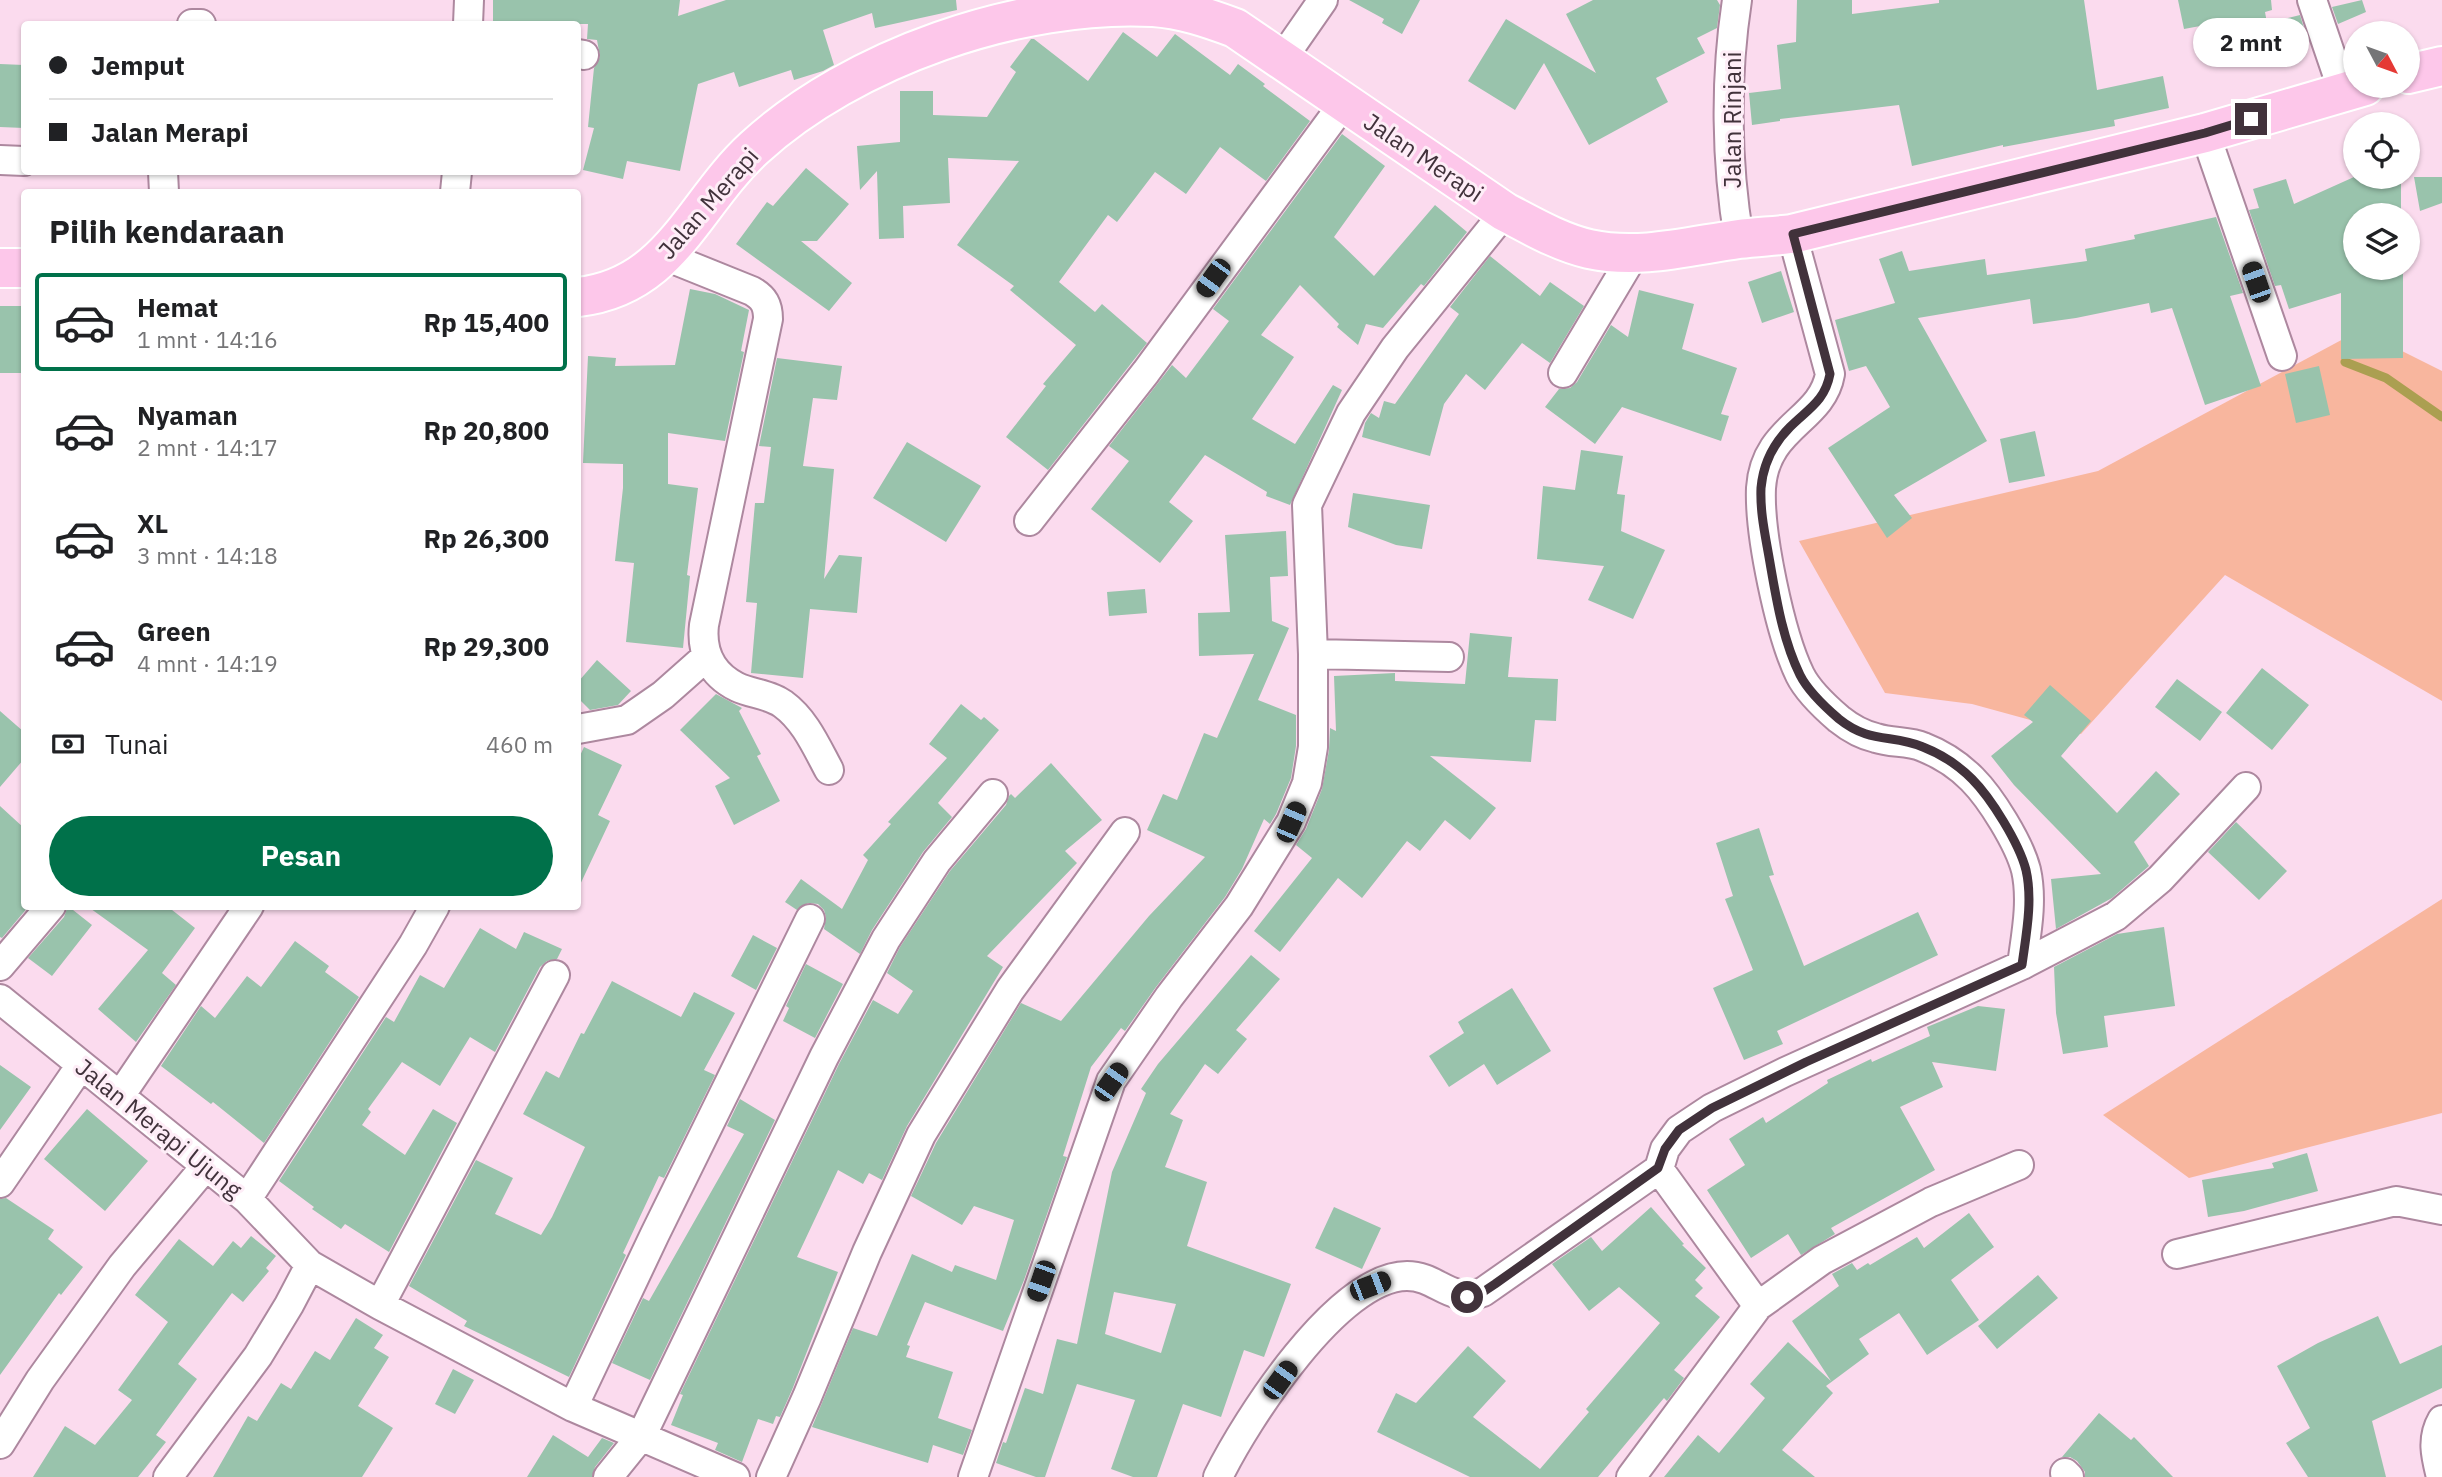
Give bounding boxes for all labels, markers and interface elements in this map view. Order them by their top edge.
callout: 2 mnt [2193,18,2309,66]
north arrow [2343,21,2420,98]
map controls [2343,21,2420,280]
text: 2 mnt [2220,27,2282,57]
text: Jemput [91,48,185,82]
street label: Jalan Rinjani [1716,51,1748,189]
route end [2235,103,2267,135]
street label: Jalan Merapi [1358,105,1490,209]
button: locate [2343,112,2420,189]
text: Jalan Merapi [91,115,249,149]
street label: Jalan Merapi [651,140,765,266]
button: layers [2343,203,2420,280]
text: Pilih kendaraan [49,210,285,252]
car [1193,255,1234,301]
car [2240,259,2273,305]
text: Hemat [137,290,218,324]
icon: car [53,291,116,354]
text: Rp 15,400 [423,305,549,339]
text: 1 mnt · 14:16 [137,324,278,354]
text: Nyaman [137,398,238,432]
icon: car [53,399,116,462]
text: Rp 20,800 [423,413,549,447]
text: 2 mnt · 14:17 [137,432,278,462]
text: XL [137,506,168,540]
icon: car [53,507,116,570]
text: Rp 26,300 [423,521,549,555]
text: 3 mnt · 14:18 [137,540,278,570]
text: Green [137,614,211,648]
icon: car [53,615,116,678]
text: Rp 29,300 [423,629,549,663]
text: 4 mnt · 14:19 [137,648,278,678]
icon: cash [49,725,87,763]
text: Tunai [105,727,169,761]
text: 460 m [486,729,553,759]
car [1274,799,1309,845]
button: Pesan [49,816,553,896]
street label: Jalan Merapi Ujung [69,1051,249,1205]
car [1091,1059,1132,1105]
car [1025,1258,1058,1304]
car [1347,1269,1394,1303]
route start [1451,1281,1483,1313]
car [1260,1357,1301,1403]

